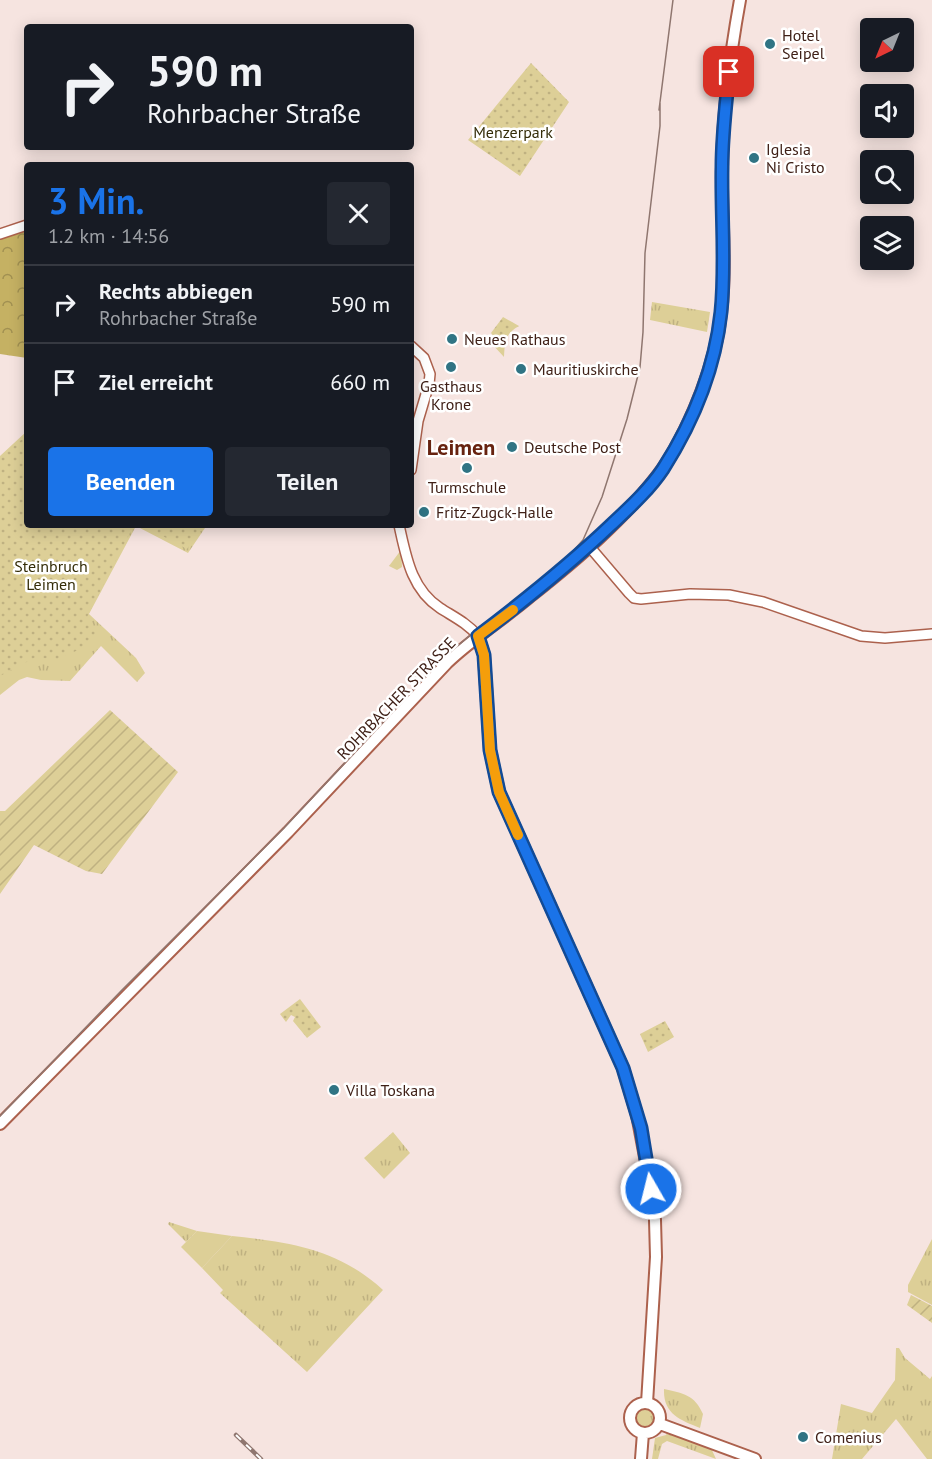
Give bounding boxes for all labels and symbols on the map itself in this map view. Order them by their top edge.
north arrow [860,18,914,72]
place label: Hotel Seipel [782,25,825,63]
marker: Hotel Seipel [763,37,777,51]
pin [703,46,754,97]
park label: Menzerpark [473,122,553,142]
place label: Iglesia Ni Cristo [766,139,824,177]
marker: Iglesia Ni Cristo [747,151,761,165]
place label: Neues Rathaus [464,329,566,349]
marker: Neues Rathaus [445,332,459,346]
place label: Mauritiuskirche [533,359,639,379]
marker: Gasthaus Krone [444,360,458,374]
marker: Mauritiuskirche [514,362,528,376]
place label: Gasthaus Krone [420,376,482,414]
district label: Leimen [427,433,495,461]
place label: Deutsche Post [524,437,621,457]
marker: Deutsche Post [505,440,519,454]
marker: Turmschule [460,461,474,475]
place label: Turmschule [428,477,506,497]
place label: Fritz-Zugck-Halle [436,502,553,522]
marker: Fritz-Zugck-Halle [417,505,431,519]
park label: Steinbruch Leimen [14,556,88,594]
street label: ROHRBACHER STRASSE [333,633,459,763]
place label: Villa Toskana [345,1080,435,1100]
marker: Villa Toskana [327,1083,341,1097]
position arrow [619,1157,683,1221]
place label: Comenius [815,1427,882,1447]
marker: Comenius [796,1430,810,1444]

